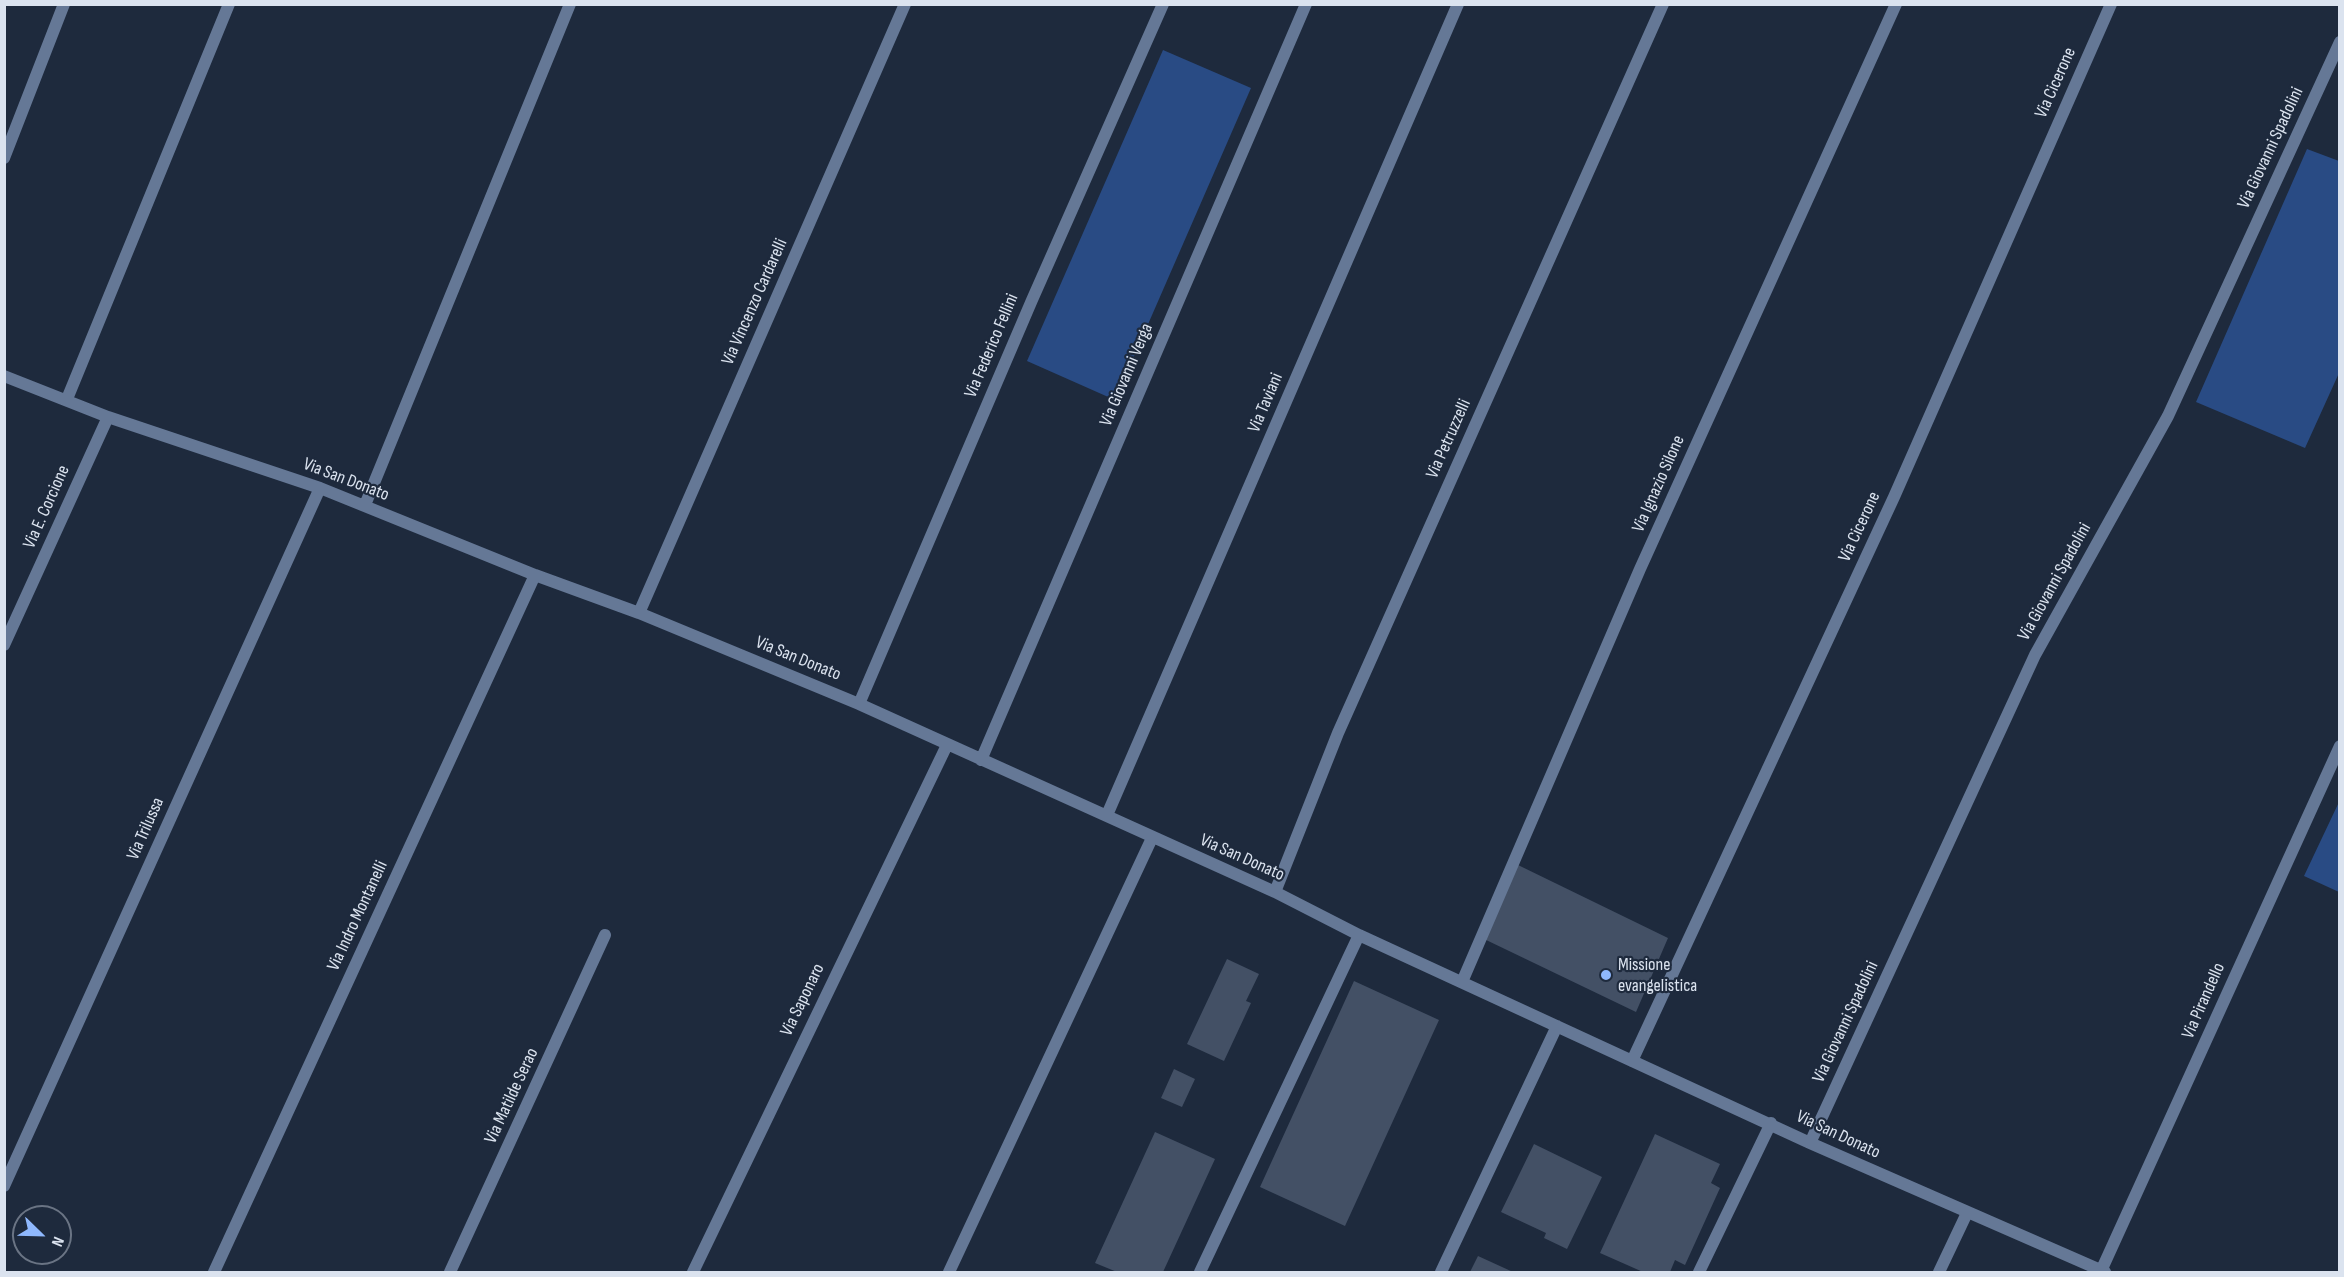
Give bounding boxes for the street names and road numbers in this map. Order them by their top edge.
street label: Via Cicerone [2031,44,2081,122]
street label: Via Giovanni Spadolini [2233,84,2309,212]
street label: Via Vincenzo Cardarelli [717,235,793,369]
street label: Via Federico Fellini [960,291,1024,401]
street label: Via Giovanni Verga [1096,320,1158,430]
street label: Via Taviani [1244,370,1288,436]
street label: Via Petruzzelli [1422,396,1476,482]
street label: Via Ignazio Silone [1628,432,1690,536]
street label: Via San Donato [300,454,392,506]
street label: Via E. Corcione [19,462,75,552]
street label: Via Cicerone [1834,488,1886,566]
street label: Via Giovanni Spadolini [2014,519,2096,645]
street label: Via San Donato [752,632,844,686]
street label: Via Trilussa [123,794,169,864]
street label: Via San Donato [1196,830,1288,886]
street label: Via Indro Montanelli [323,858,393,974]
street label: Via Giovanni Spadolini [1808,958,1884,1086]
street label: Via Saponaro [776,960,830,1040]
street label: Via Pirandello [2178,960,2230,1042]
street label: Via Matilde Serao [480,1045,544,1147]
street label: Via San Donato [1793,1106,1883,1164]

